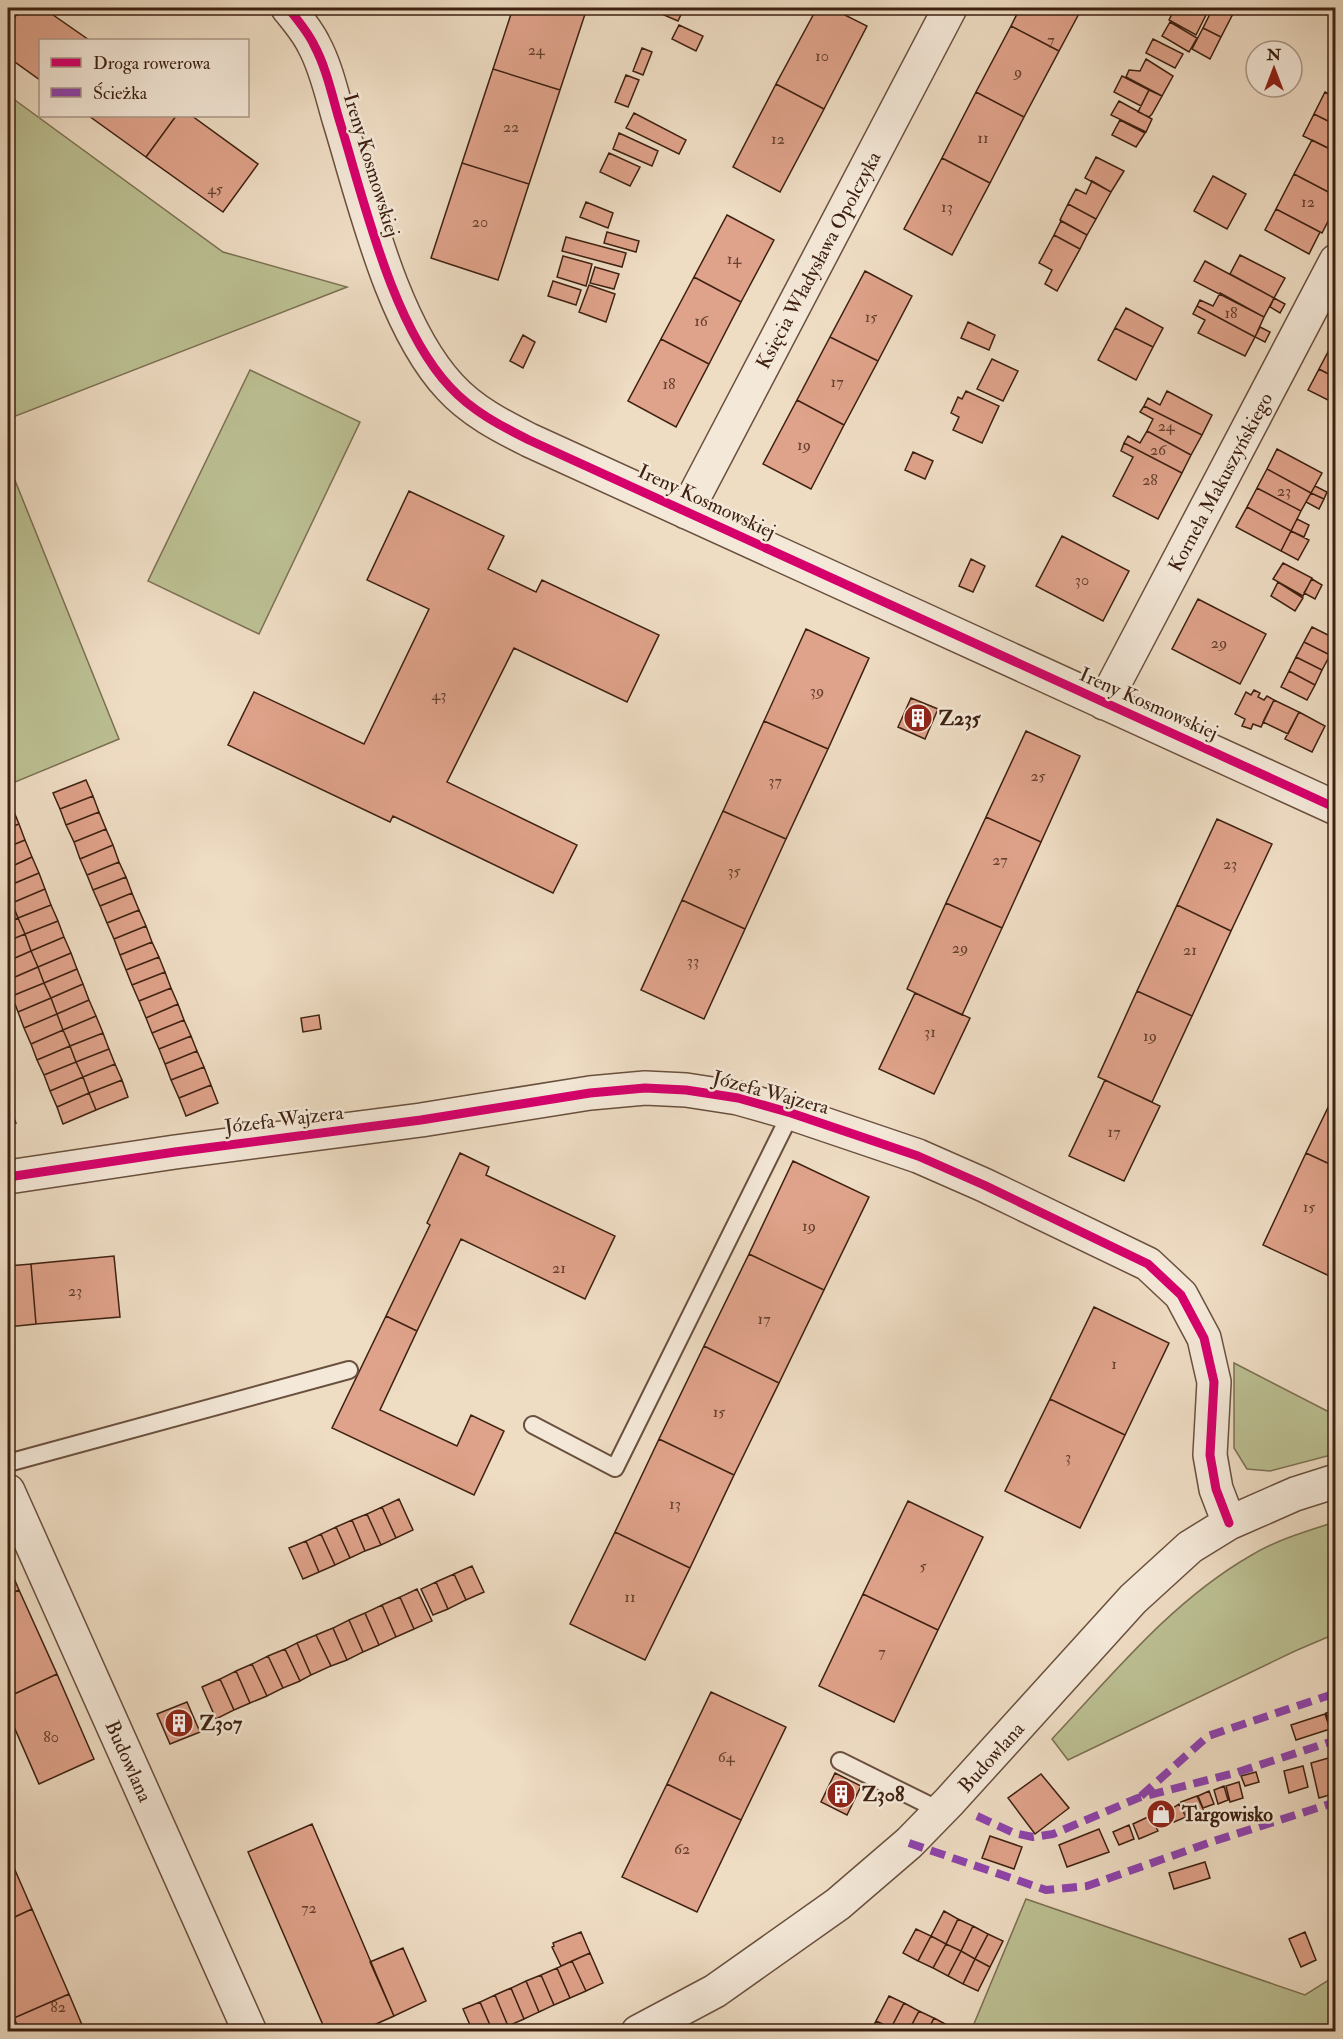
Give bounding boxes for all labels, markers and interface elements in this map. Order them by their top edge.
house number: 7 [1047,30,1055,50]
legend [39,39,249,117]
north arrow [1244,39,1304,99]
house number: 24 [528,40,546,60]
text: N [1266,45,1282,65]
house number: 10 [815,46,829,66]
text: Droga rowerowa [93,52,211,75]
house number: 9 [1013,62,1022,82]
text: Ścieżka [93,82,148,105]
street label: Ireny Kosmowskiej [338,90,405,240]
house number: 22 [503,117,519,137]
house number: 11 [977,128,989,148]
house number: 12 [771,129,785,149]
street label: Księcia Władysława Opolczyka [750,147,888,374]
house number: 45 [207,179,223,199]
house number: 12 [1301,192,1315,212]
house number: 13 [941,197,953,217]
house number: 20 [472,212,488,232]
house number: 14 [727,249,743,269]
house number: 18 [1224,303,1238,323]
house number: 15 [865,307,877,327]
house number: 16 [694,311,709,331]
house number: 17 [830,372,844,392]
house number: 18 [662,374,676,394]
street label: Kornela Makuszyńskiego [1163,388,1278,576]
house number: 24 [1158,416,1176,436]
house number: 19 [797,435,811,455]
house number: 26 [1150,440,1167,460]
street label: Ireny Kosmowskiej [634,459,780,544]
house number: 28 [1142,470,1158,490]
house number: 23 [1277,481,1291,501]
house number: 30 [1075,570,1089,590]
house number: 29 [1211,633,1227,653]
street label: Ireny Kosmowskiej [1076,662,1222,745]
house number: 39 [810,681,824,701]
house number: 43 [432,685,446,705]
building icon: Z235 [902,702,934,734]
place label: Z235 [939,706,982,731]
house number: 25 [1030,766,1046,786]
house number: 37 [768,771,782,791]
house number: 27 [992,850,1008,870]
house number: 23 [1223,854,1237,874]
house number: 35 [727,861,741,881]
house number: 29 [952,938,968,958]
house number: 21 [1183,940,1197,960]
house number: 33 [687,951,699,971]
house number: 31 [924,1022,936,1042]
house number: 19 [1143,1026,1157,1046]
street label: Józefa Wajzera [709,1065,833,1120]
street label: Józefa Wajzera [222,1100,346,1139]
house number: 17 [1107,1122,1121,1142]
house number: 15 [1303,1197,1315,1217]
house number: 19 [802,1216,816,1236]
house number: 21 [552,1258,566,1278]
house number: 23 [68,1281,82,1301]
house number: 17 [757,1309,771,1329]
house number: 1 [1111,1354,1117,1374]
house number: 15 [713,1402,725,1422]
house number: 3 [1065,1447,1071,1467]
house number: 13 [669,1494,681,1514]
house number: 5 [919,1556,927,1576]
house number: 11 [624,1587,636,1607]
house number: 7 [878,1642,886,1662]
building icon: Z307 [163,1707,195,1739]
place label: Z307 [200,1711,243,1736]
street label: Budowlana [99,1716,158,1807]
street label: Budowlana [953,1716,1030,1798]
house number: 80 [43,1727,59,1747]
house number: 64 [718,1747,736,1767]
building icon: Z308 [825,1778,857,1810]
place label: Z308 [862,1782,905,1807]
shop icon: Targowisko [1145,1798,1177,1830]
place label: Targowisko [1181,1802,1273,1828]
house number: 62 [674,1839,690,1859]
house number: 72 [301,1898,317,1918]
house number: 82 [50,1997,66,2017]

